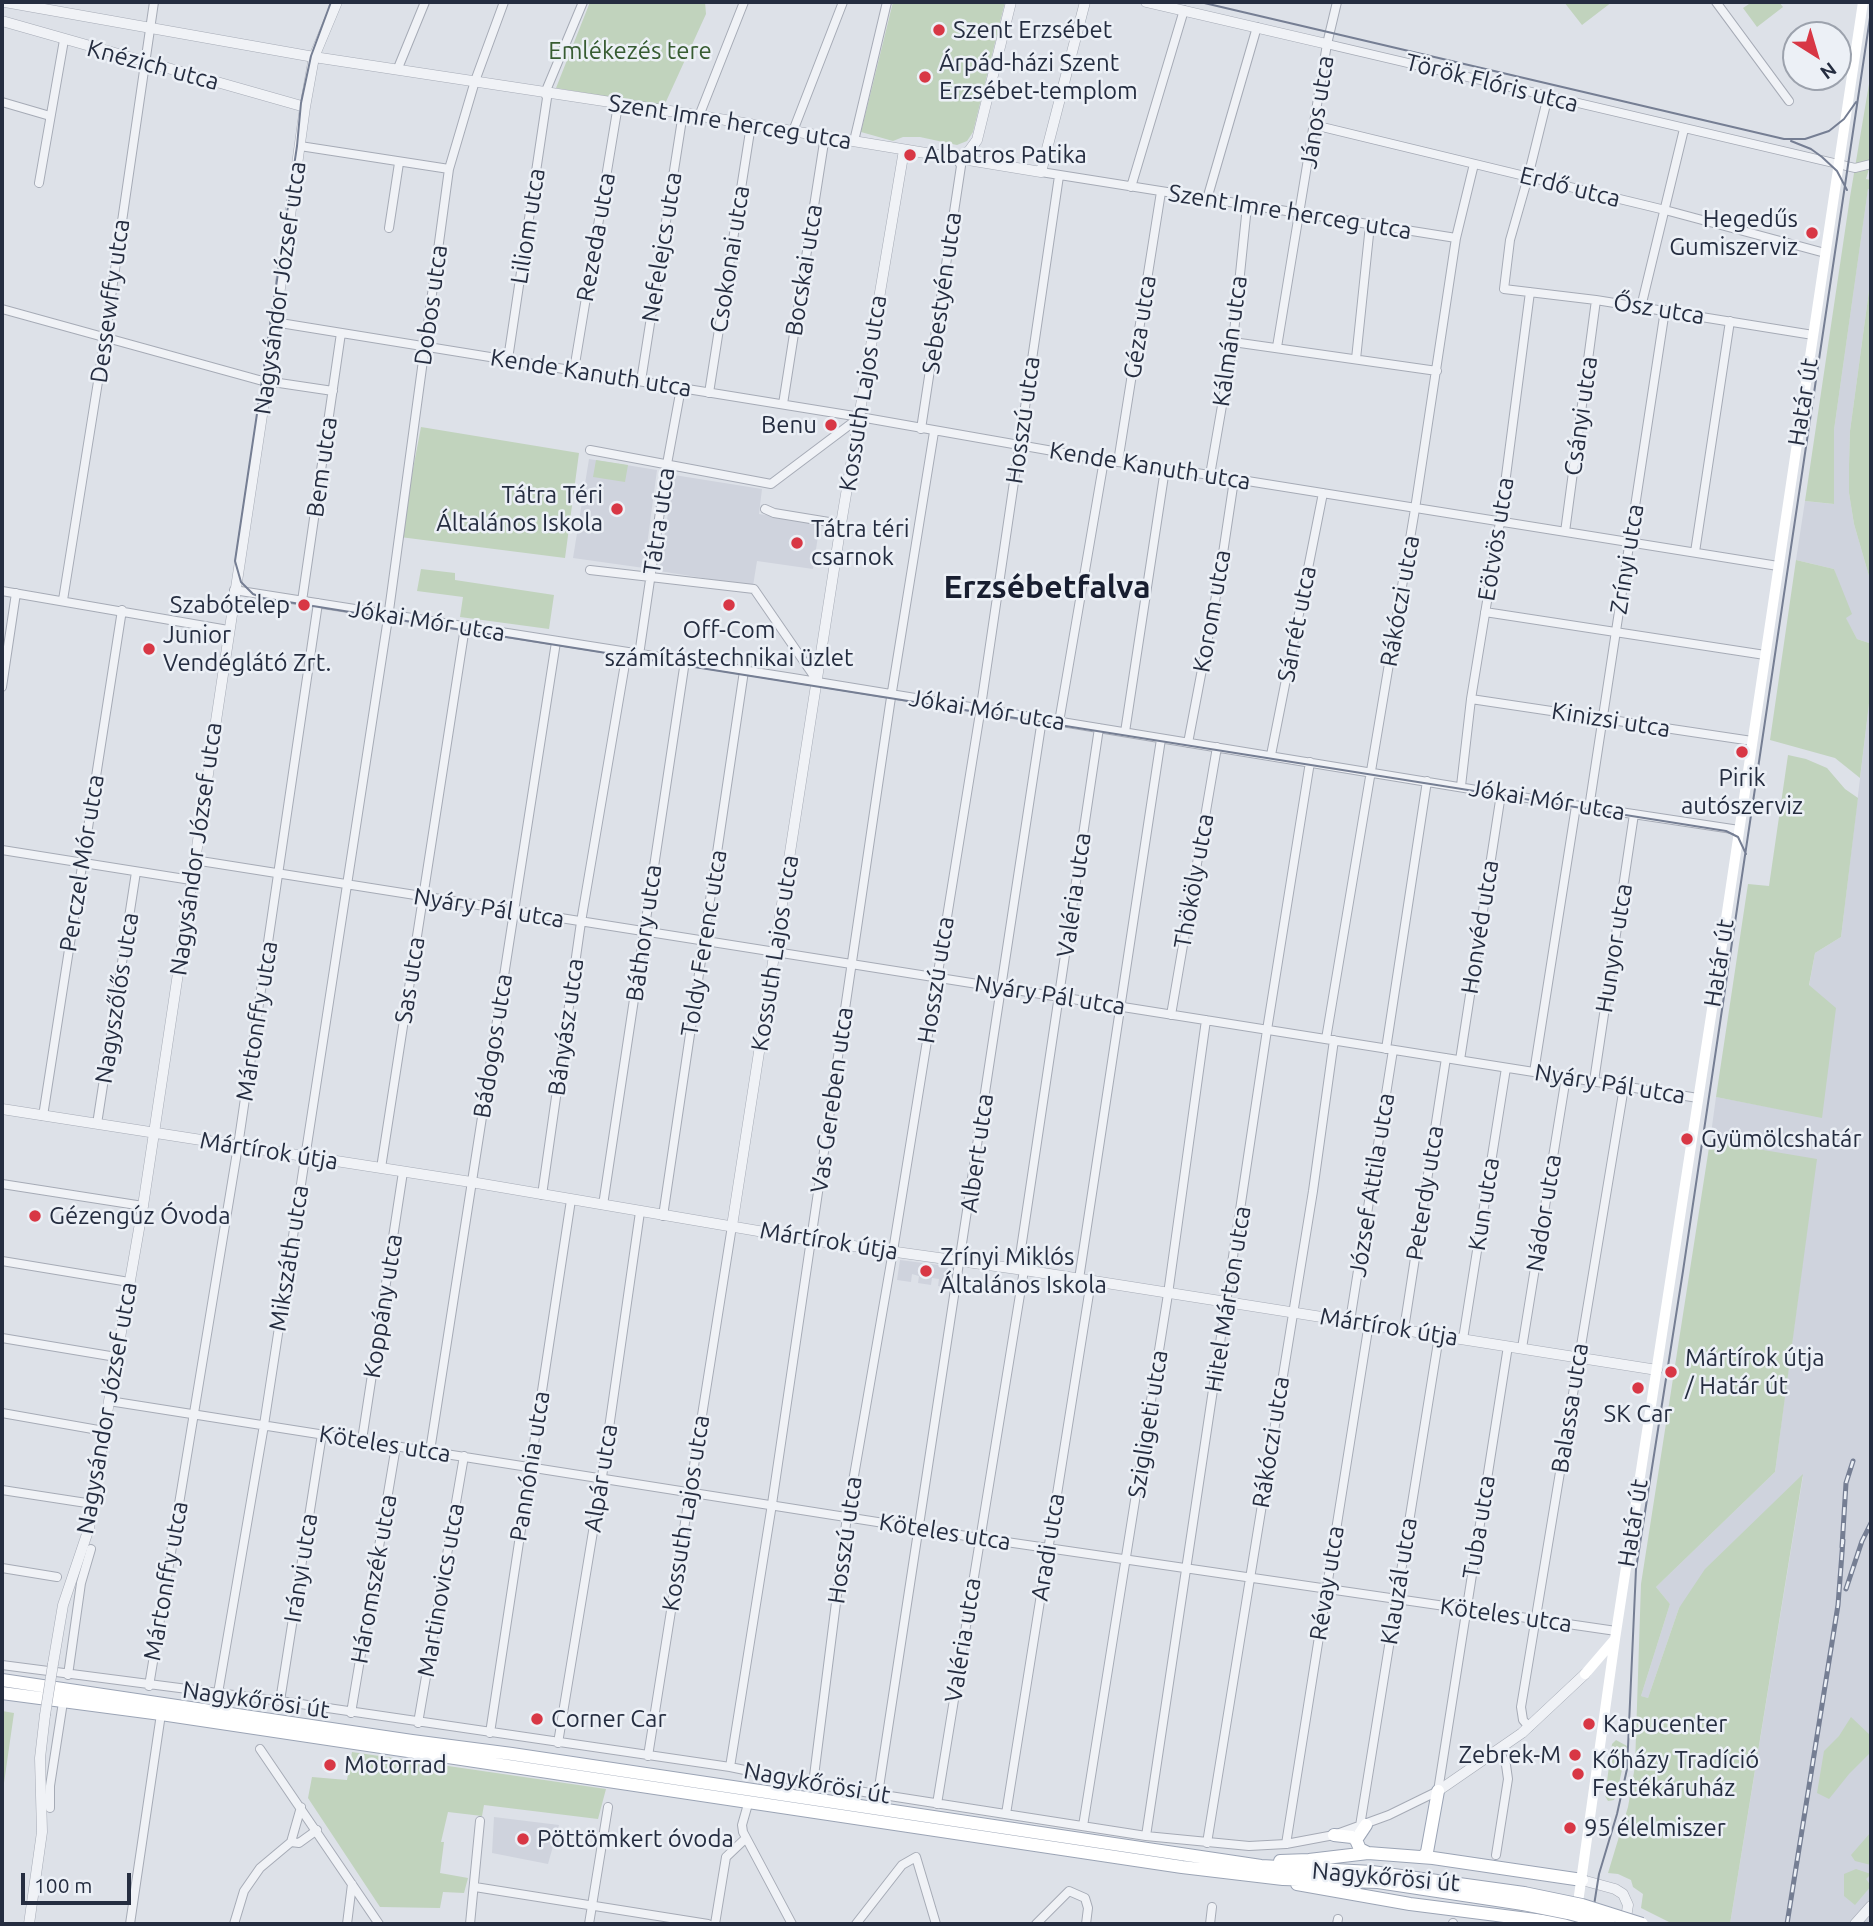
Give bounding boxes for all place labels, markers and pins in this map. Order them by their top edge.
place label: Szent Erzsébet [953,16,1112,44]
marker: Szent Erzsébet [931,22,947,38]
place label: Árpád-házi Szent Erzsébet-templom [939,49,1138,105]
marker: Árpád-házi Szent Erzsébet-templom [917,69,933,85]
place label: Albatros Patika [924,141,1087,169]
marker: Albatros Patika [902,147,918,163]
place label: Hegedűs Gumiszerviz [1669,205,1798,261]
marker: Hegedűs Gumiszerviz [1804,225,1820,241]
place label: Benu [761,411,817,439]
marker: Benu [823,417,839,433]
place label: Tátra Téri Általános Iskola [436,481,603,537]
marker: Tátra Téri Általános Iskola [609,501,625,517]
place label: Tátra téri csarnok [811,515,910,571]
marker: Tátra téri csarnok [789,535,805,551]
place label: Szabótelep [170,591,290,619]
marker: Szabótelep [296,597,312,613]
marker: Off-Com számítástechnikai üzlet [721,597,737,613]
place label: Off-Com számítástechnikai üzlet [605,616,853,672]
place label: Junior Vendéglátó Zrt. [163,621,331,677]
marker: Junior Vendéglátó Zrt. [141,641,157,657]
marker: Pirik autószerviz [1734,744,1750,760]
place label: Pirik autószerviz [1681,764,1803,820]
place label: Gyümölcshatár [1701,1125,1861,1153]
marker: Gyümölcshatár [1679,1131,1695,1147]
place label: Gézengúz Óvoda [49,1202,231,1230]
marker: Gézengúz Óvoda [27,1208,43,1224]
place label: Zrínyi Miklós Általános Iskola [940,1243,1107,1299]
marker: Zrínyi Miklós Általános Iskola [918,1263,934,1279]
place label: Mártírok útja / Határ út [1685,1344,1825,1400]
marker: Mártírok útja / Határ út [1663,1364,1679,1380]
marker: SK Car [1630,1380,1646,1396]
place label: SK Car [1604,1400,1672,1428]
place label: Corner Car [551,1705,667,1733]
place label: Kapucenter [1603,1710,1727,1738]
marker: Corner Car [529,1711,545,1727]
marker: Kapucenter [1581,1716,1597,1732]
place label: Zebrek-M [1458,1741,1561,1769]
place label: Kőházy Tradíció Festékáruház [1592,1746,1759,1802]
marker: Zebrek-M [1567,1747,1583,1763]
place label: Motorrad [344,1751,447,1779]
marker: Motorrad [322,1757,338,1773]
marker: Kőházy Tradíció Festékáruház [1570,1766,1586,1782]
place label: 95 élelmiszer [1584,1814,1726,1842]
marker: 95 élelmiszer [1562,1820,1578,1836]
place label: Pöttömkert óvoda [537,1825,734,1853]
marker: Pöttömkert óvoda [515,1831,531,1847]

